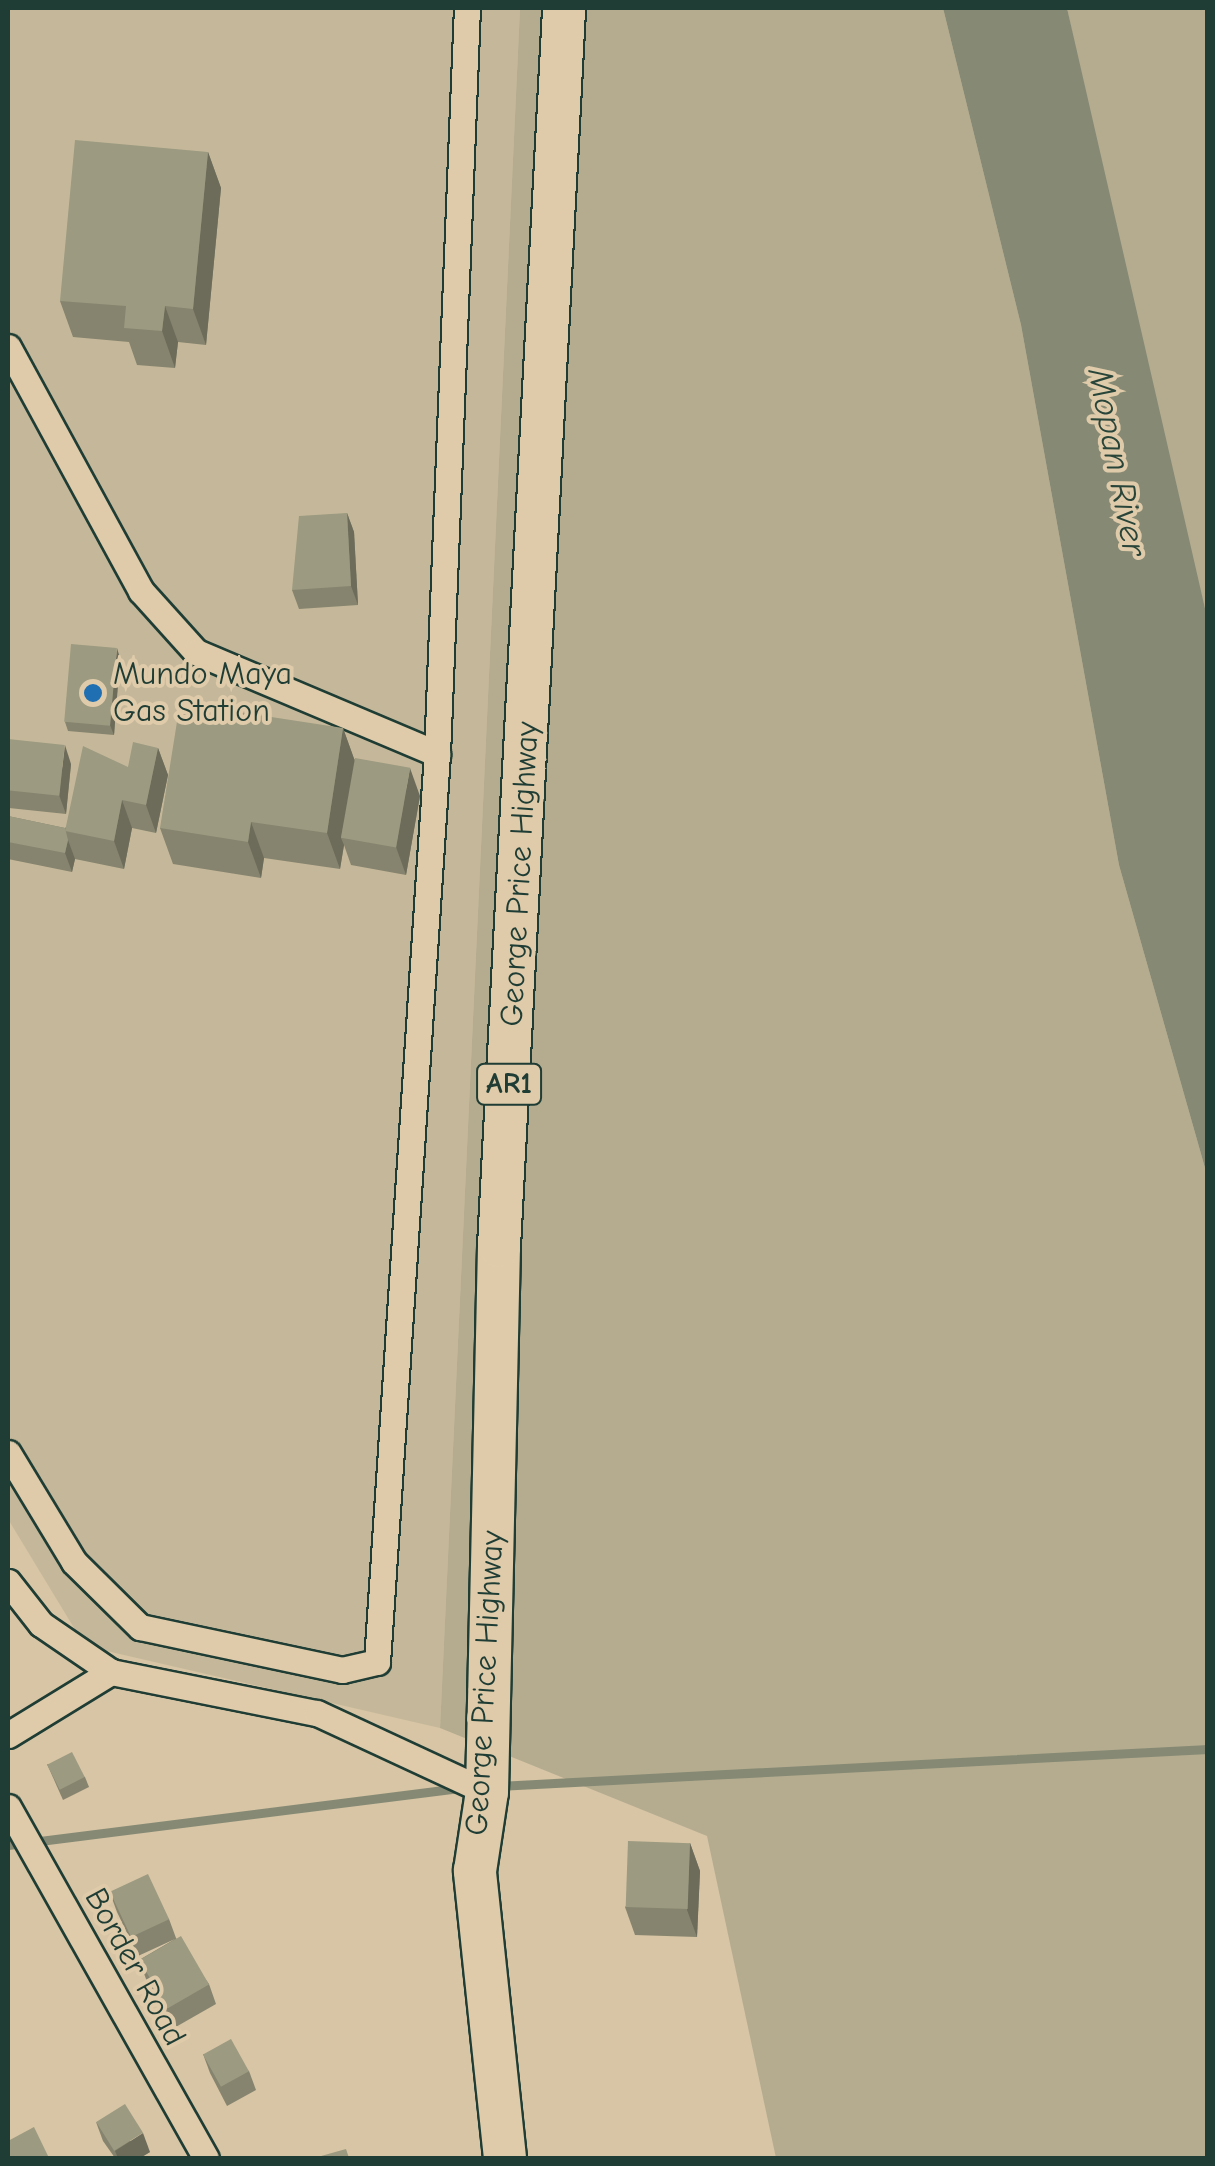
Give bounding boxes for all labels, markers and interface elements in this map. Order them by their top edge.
water label: Mopan River [1078,364,1156,560]
place label: Mundo Maya Gas Station [113,656,292,731]
marker: Mundo Maya Gas Station [82,682,104,704]
street label: George Price Highway [493,721,547,1027]
road number: AR1 [474,1059,544,1109]
street label: George Price Highway [458,1530,512,1836]
street label: Border Road [76,1882,194,2052]

